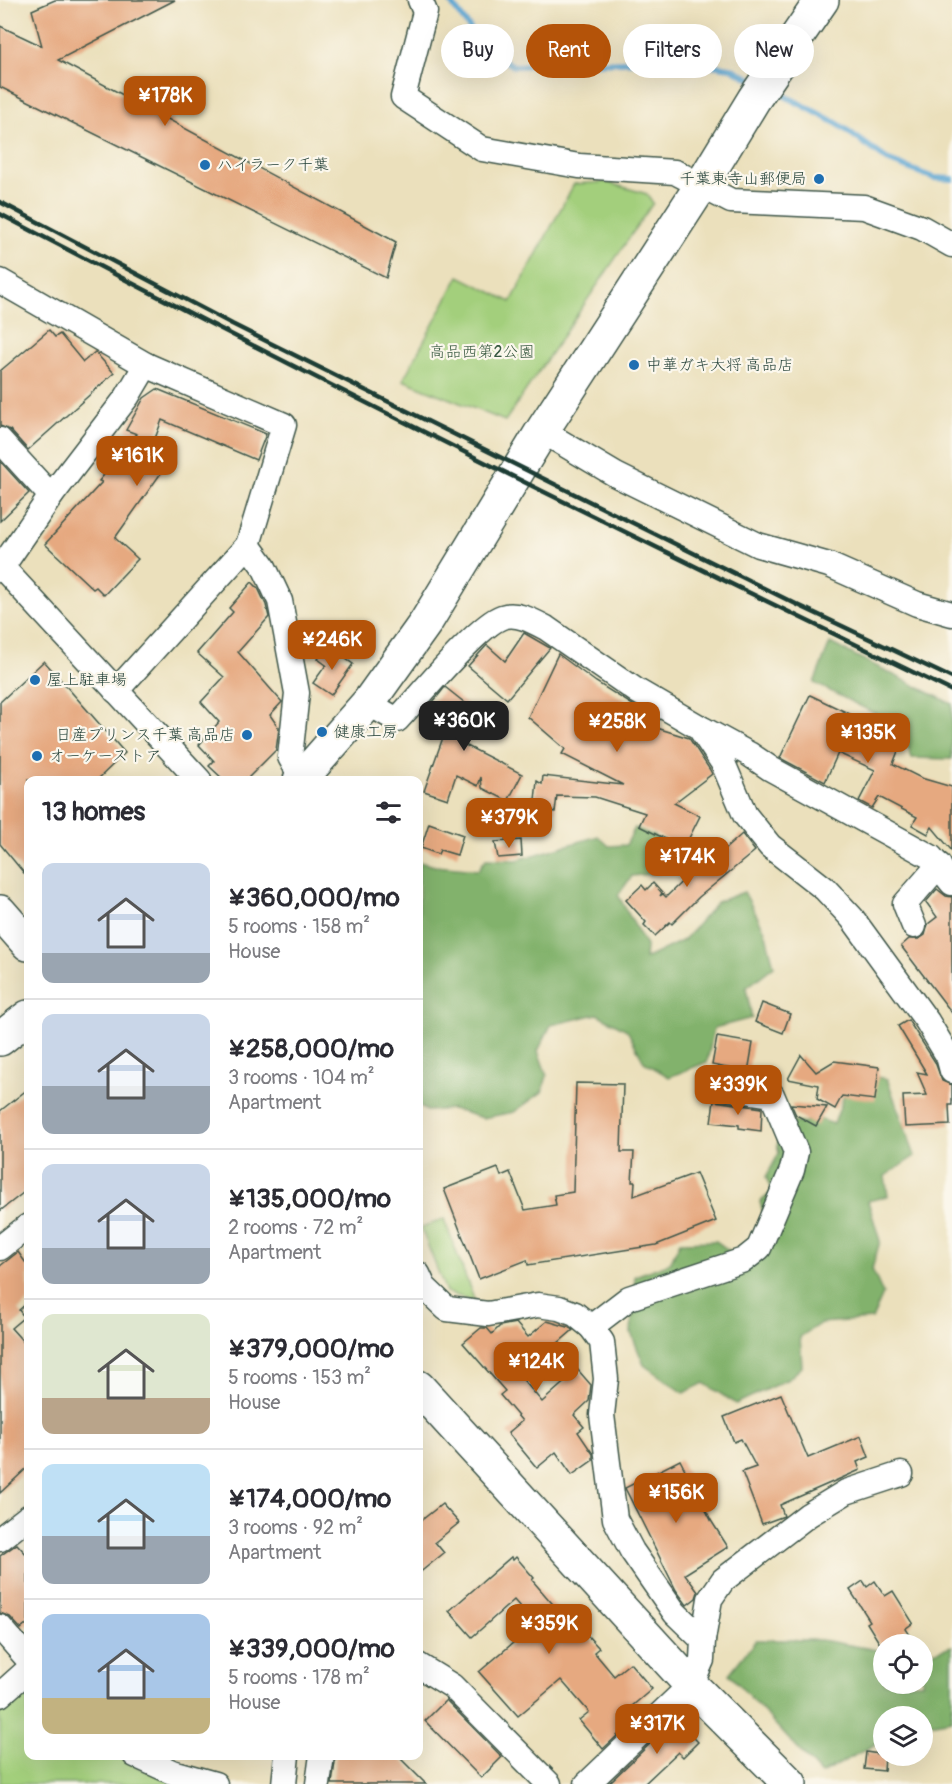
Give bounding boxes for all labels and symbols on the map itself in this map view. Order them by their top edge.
pin: ¥178K [123,76,207,127]
place label: ハイラーク千葉 [217,155,329,175]
marker: ハイラーク千葉 [198,158,212,172]
place label: 千葉東寺山郵便局 [679,169,807,189]
marker: 千葉東寺山郵便局 [812,172,826,186]
park label: 高品西第2公園 [430,342,534,362]
place label: 中華ガキ大将 高品店 [646,355,793,375]
marker: 中華ガキ大将 高品店 [627,358,641,372]
pin: ¥161K [95,436,179,487]
pin: ¥246K [290,620,374,671]
place label: 屋上駐車場 [47,670,127,690]
marker: 屋上駐車場 [28,673,42,687]
pin: ¥360K [422,701,506,752]
pin: ¥258K [575,702,659,753]
pin: ¥135K [826,713,910,764]
place label: 健康工房 [334,722,398,742]
place label: 日産プリンス千葉 高品店 [56,725,235,745]
marker: 健康工房 [315,725,329,739]
marker: 日産プリンス千葉 高品店 [240,728,254,742]
place label: オーケーストア [49,746,161,766]
marker: オーケーストア [30,749,44,763]
pin: ¥379K [467,798,551,849]
pin: ¥174K [645,837,729,888]
pin: ¥339K [696,1065,780,1116]
pin: ¥124K [494,1342,578,1393]
pin: ¥156K [634,1473,718,1524]
pin: ¥359K [507,1604,591,1655]
pin: ¥317K [615,1704,699,1755]

